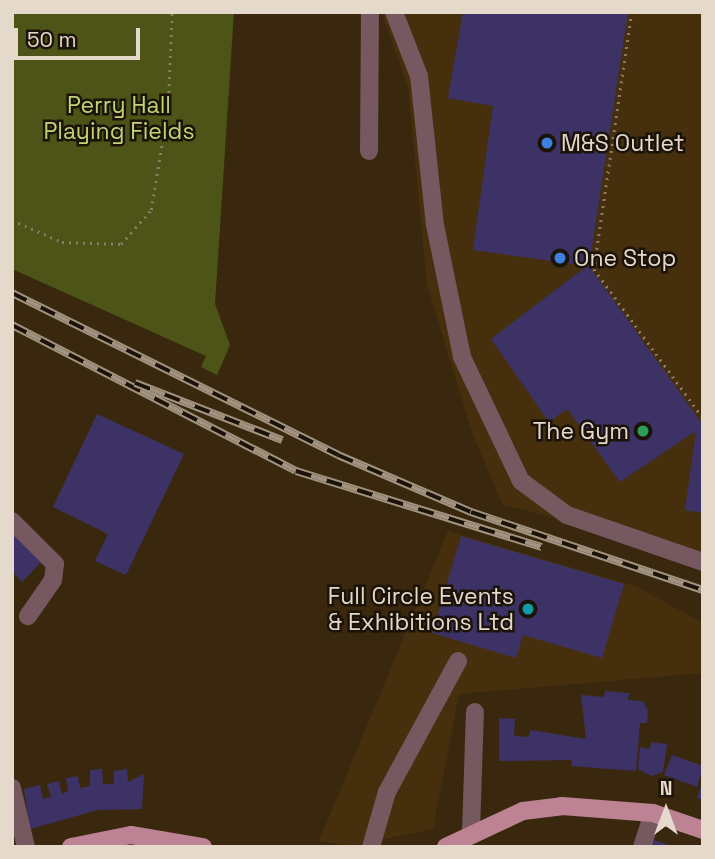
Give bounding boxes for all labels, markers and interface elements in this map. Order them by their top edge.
scale bar [18,14,144,58]
text: 50 m [27,26,77,53]
park label: Perry Hall Playing Fields [43,91,195,145]
place label: M&S Outlet [561,129,684,157]
marker: M&S Outlet [539,135,555,151]
place label: One Stop [574,244,676,272]
marker: One Stop [552,250,568,266]
place label: The Gym [533,417,629,445]
marker: The Gym [635,423,651,439]
place label: Full Circle Events & Exhibitions Ltd [328,582,514,636]
marker: Full Circle Events & Exhibitions Ltd [520,601,536,617]
north arrow [631,775,701,845]
text: N [660,776,672,801]

